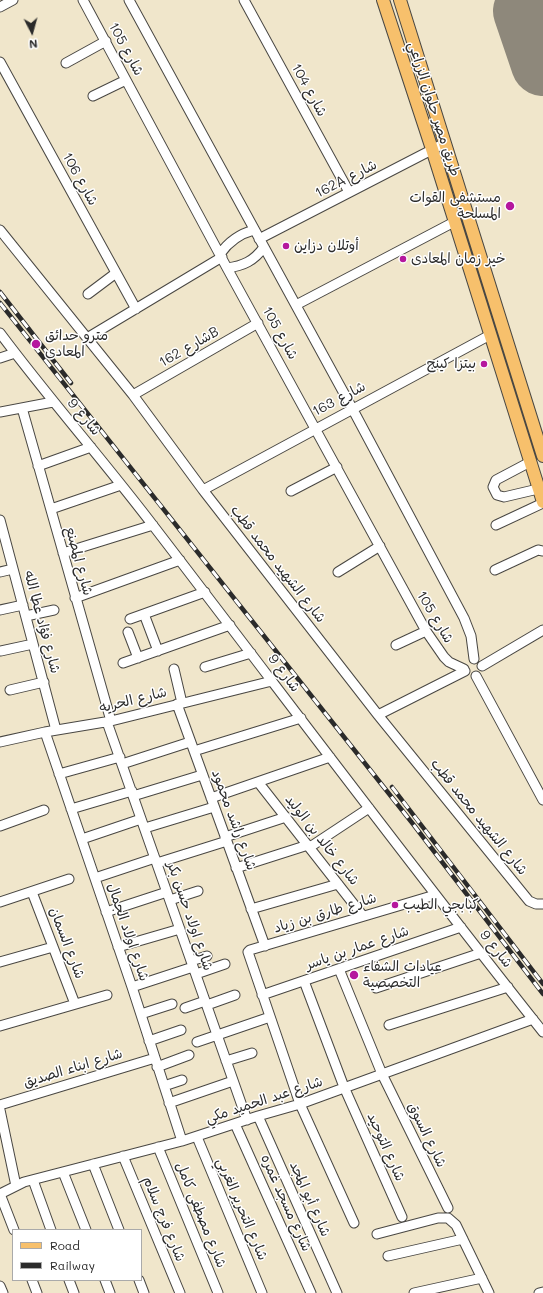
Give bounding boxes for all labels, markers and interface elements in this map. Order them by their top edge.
north arrow [12,12,52,52]
street label: شارع 105 [105,20,147,78]
text: N [28,37,38,52]
street label: طريق مصر حلوان الزراعي [404,40,464,178]
street label: شارع 104 [288,61,330,119]
street label: شارع 106 [59,150,101,208]
street label: 162A شارع [312,156,380,202]
place label: مستشفى القوات المسلحة [410,190,501,222]
marker: مستشفى القوات المسلحة [504,200,516,212]
place label: أوتلان دزاين [294,238,359,254]
marker: أوتلان دزاين [281,241,291,251]
place label: خير زمان المعادى [411,251,506,267]
marker: خير زمان المعادى [398,254,408,264]
street label: شارع 105 [259,304,301,362]
street label: شارع 162B [156,323,222,371]
place label: مترو حدائق المعادى [45,328,108,360]
marker: مترو حدائق المعادى [30,338,42,350]
place label: بيتزا كينج [427,356,476,372]
marker: بيتزا كينج [479,359,489,369]
street label: شارع 163 [310,378,368,420]
street label: شارع 9 [64,395,104,439]
street label: شارع الشهيد محمد قطب [227,502,329,626]
street label: شارع المصنع [62,525,96,597]
street label: شارع فؤاد عطا الله [20,569,64,675]
street label: شارع 105 [413,588,457,646]
street label: شارع 9 [264,651,304,695]
street label: شارع الحريه [98,684,168,716]
street label: شارع الشهيد محمد قطب [427,756,531,878]
street label: شارع راشد محمود [208,767,260,873]
street label: شارع خالد بن الوليد [281,791,363,889]
street label: شارع اولاد حسن بكر [163,859,217,973]
street label: شارع اولاد الجمال [103,881,153,983]
street label: شارع طارق بن زياد [272,889,378,937]
place label: كبابجي الطيب [403,897,479,913]
marker: كبابجي الطيب [390,900,400,910]
street label: شارع السمان [46,905,88,981]
street label: شارع عمار بن ياسر [303,922,411,974]
street label: شارع 9 [476,927,516,971]
place label: عيادات الشفاء التخصصية [363,959,442,992]
marker: عيادات الشفاء التخصصية [348,969,360,981]
street label: شارع ابناء الصديق [21,1045,125,1091]
street label: شارع عبد الحميد مكي [203,1073,325,1127]
street label: شارع السوق [404,1100,450,1170]
street label: شارع التوحيد [363,1110,409,1184]
street label: شارع مسجد غمره [257,1152,315,1254]
street label: شارع التحرير الغربي [213,1155,271,1263]
street label: شارع أبو المجد [286,1159,334,1239]
street label: شارع مصطفى كامل [172,1160,230,1270]
street label: شارع فرج سلام [139,1174,189,1264]
legend [12,1229,142,1281]
text: Road [50,1237,80,1253]
text: Railway [50,1257,95,1273]

